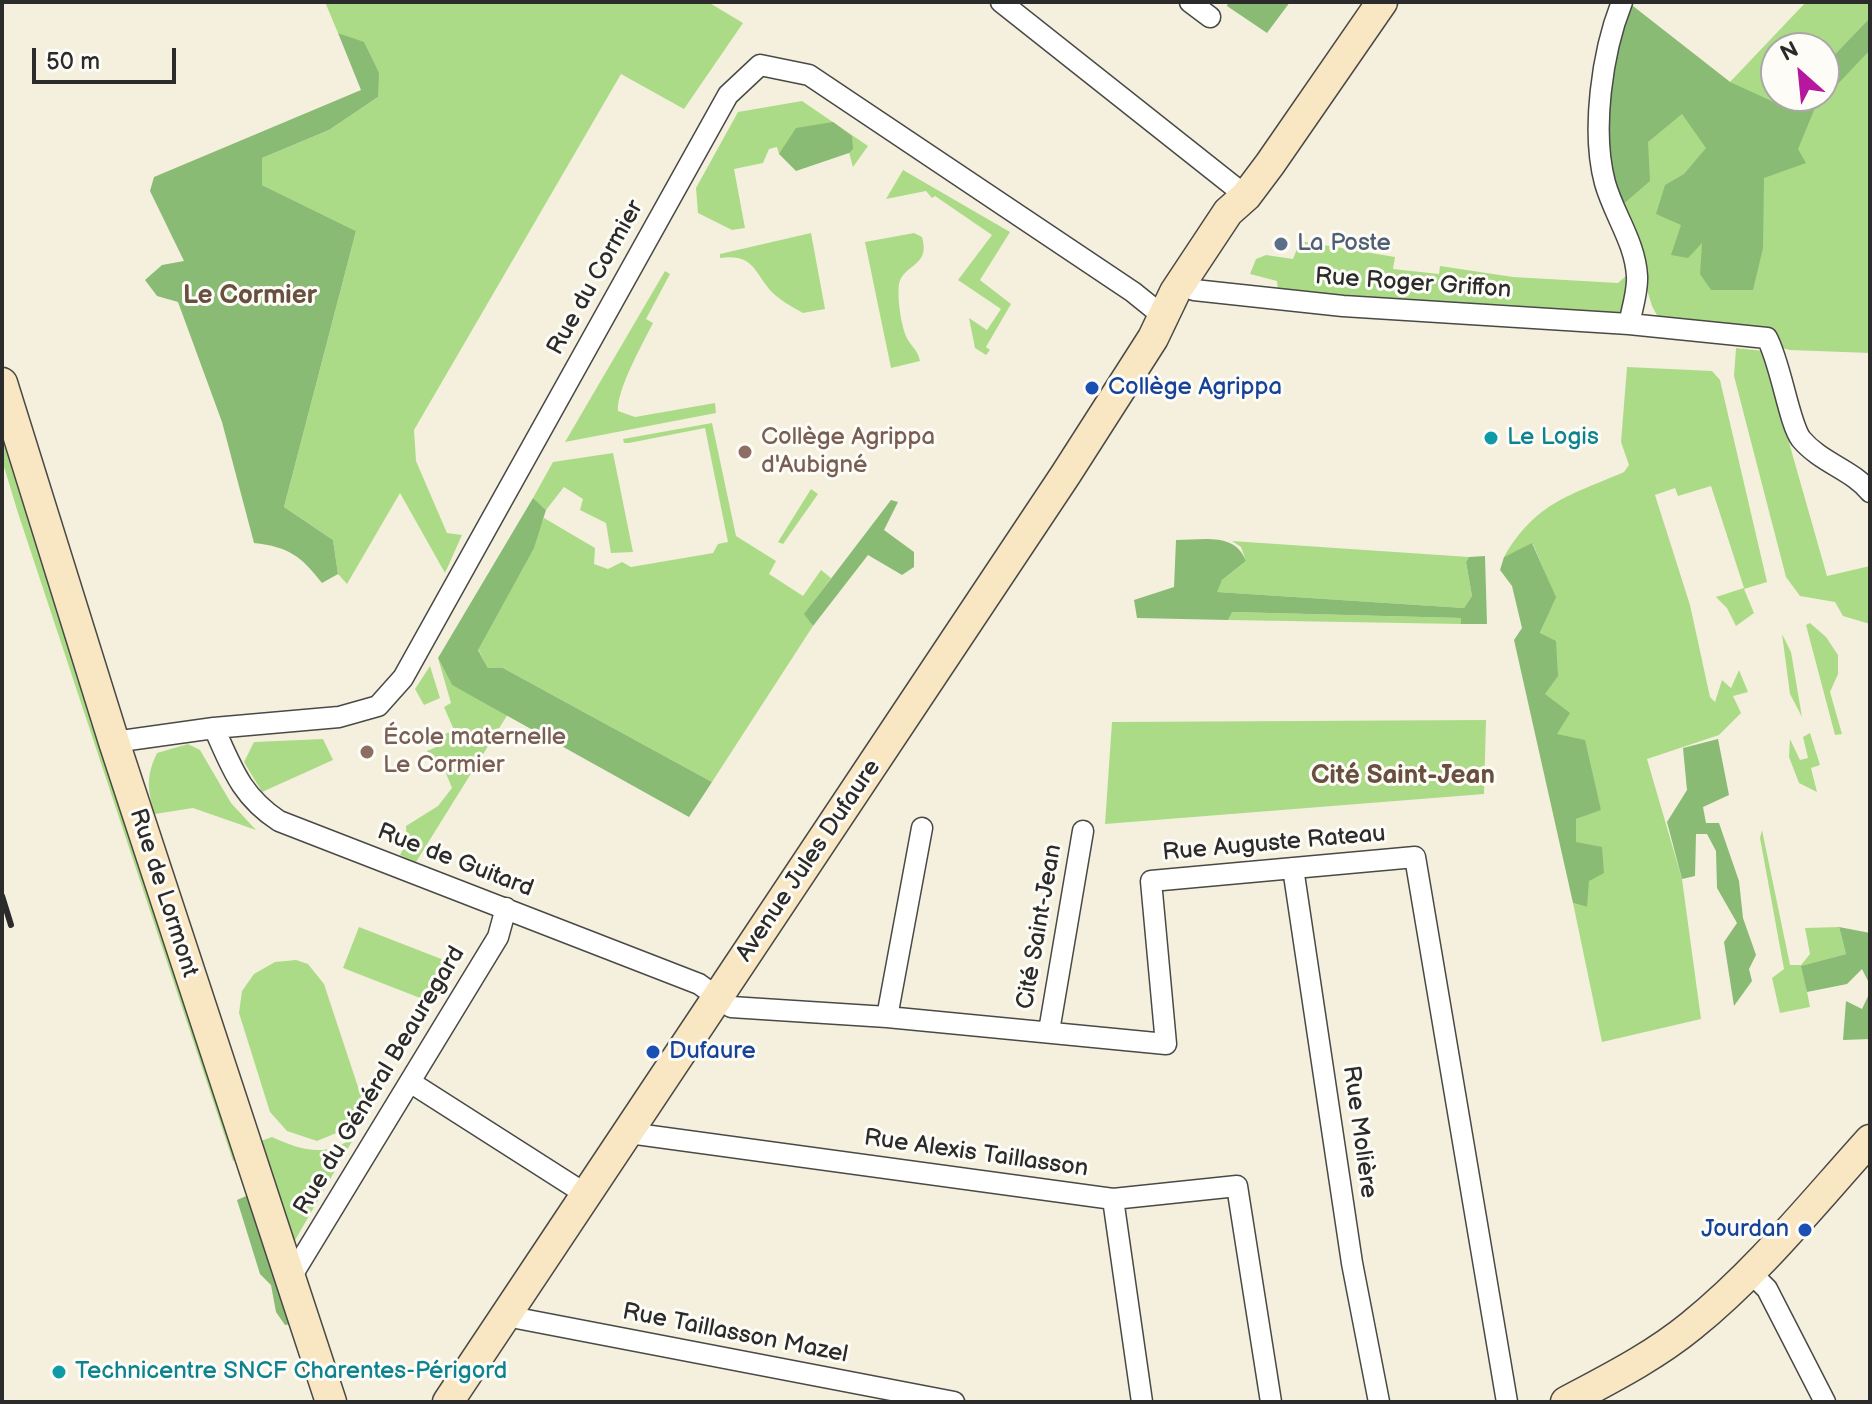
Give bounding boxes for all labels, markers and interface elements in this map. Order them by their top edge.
scale bar [36,32,180,82]
north arrow [1760,32,1840,112]
text: N [1776,36,1803,68]
text: 50 m [46,47,100,76]
street label: Rue du Cormier [542,196,650,360]
place label: La Poste [1297,230,1391,258]
marker: La Poste [1272,235,1290,253]
street label: Rue Roger Griffon [1314,263,1512,305]
district label: Le Cormier [183,280,317,312]
place label: Collège Agrippa [1108,374,1282,402]
marker: Collège Agrippa [1083,379,1101,397]
place label: Collège Agrippa d'Aubigné [761,424,935,480]
place label: Le Logis [1507,424,1599,452]
marker: Le Logis [1482,429,1500,447]
marker: Collège Agrippa d'Aubigné [736,443,754,461]
place label: École maternelle Le Cormier [383,724,566,780]
marker: École maternelle Le Cormier [358,743,376,761]
street label: Avenue Jules Dufaure [731,755,887,967]
district label: Cité Saint-Jean [1311,760,1495,792]
street label: Rue de Lormont [122,805,204,981]
street label: Rue de Guitard [373,818,537,904]
street label: Rue Auguste Rateau [1161,820,1387,868]
street label: Cité Saint-Jean [1011,842,1069,1012]
street label: Rue du Général Beauregard [288,941,472,1221]
place label: Dufaure [669,1038,756,1066]
marker: Dufaure [644,1043,662,1061]
street label: Rue Molière [1335,1064,1383,1200]
street label: Rue Alexis Taillasson [862,1124,1090,1184]
place label: Jourdan [1701,1216,1789,1244]
marker: Jourdan [1796,1221,1814,1239]
street label: Rue Taillasson Mazel [620,1298,850,1370]
place label: Technicentre SNCF Charentes-Périgord [75,1358,507,1386]
marker: Technicentre SNCF Charentes-Périgord [50,1363,68,1381]

